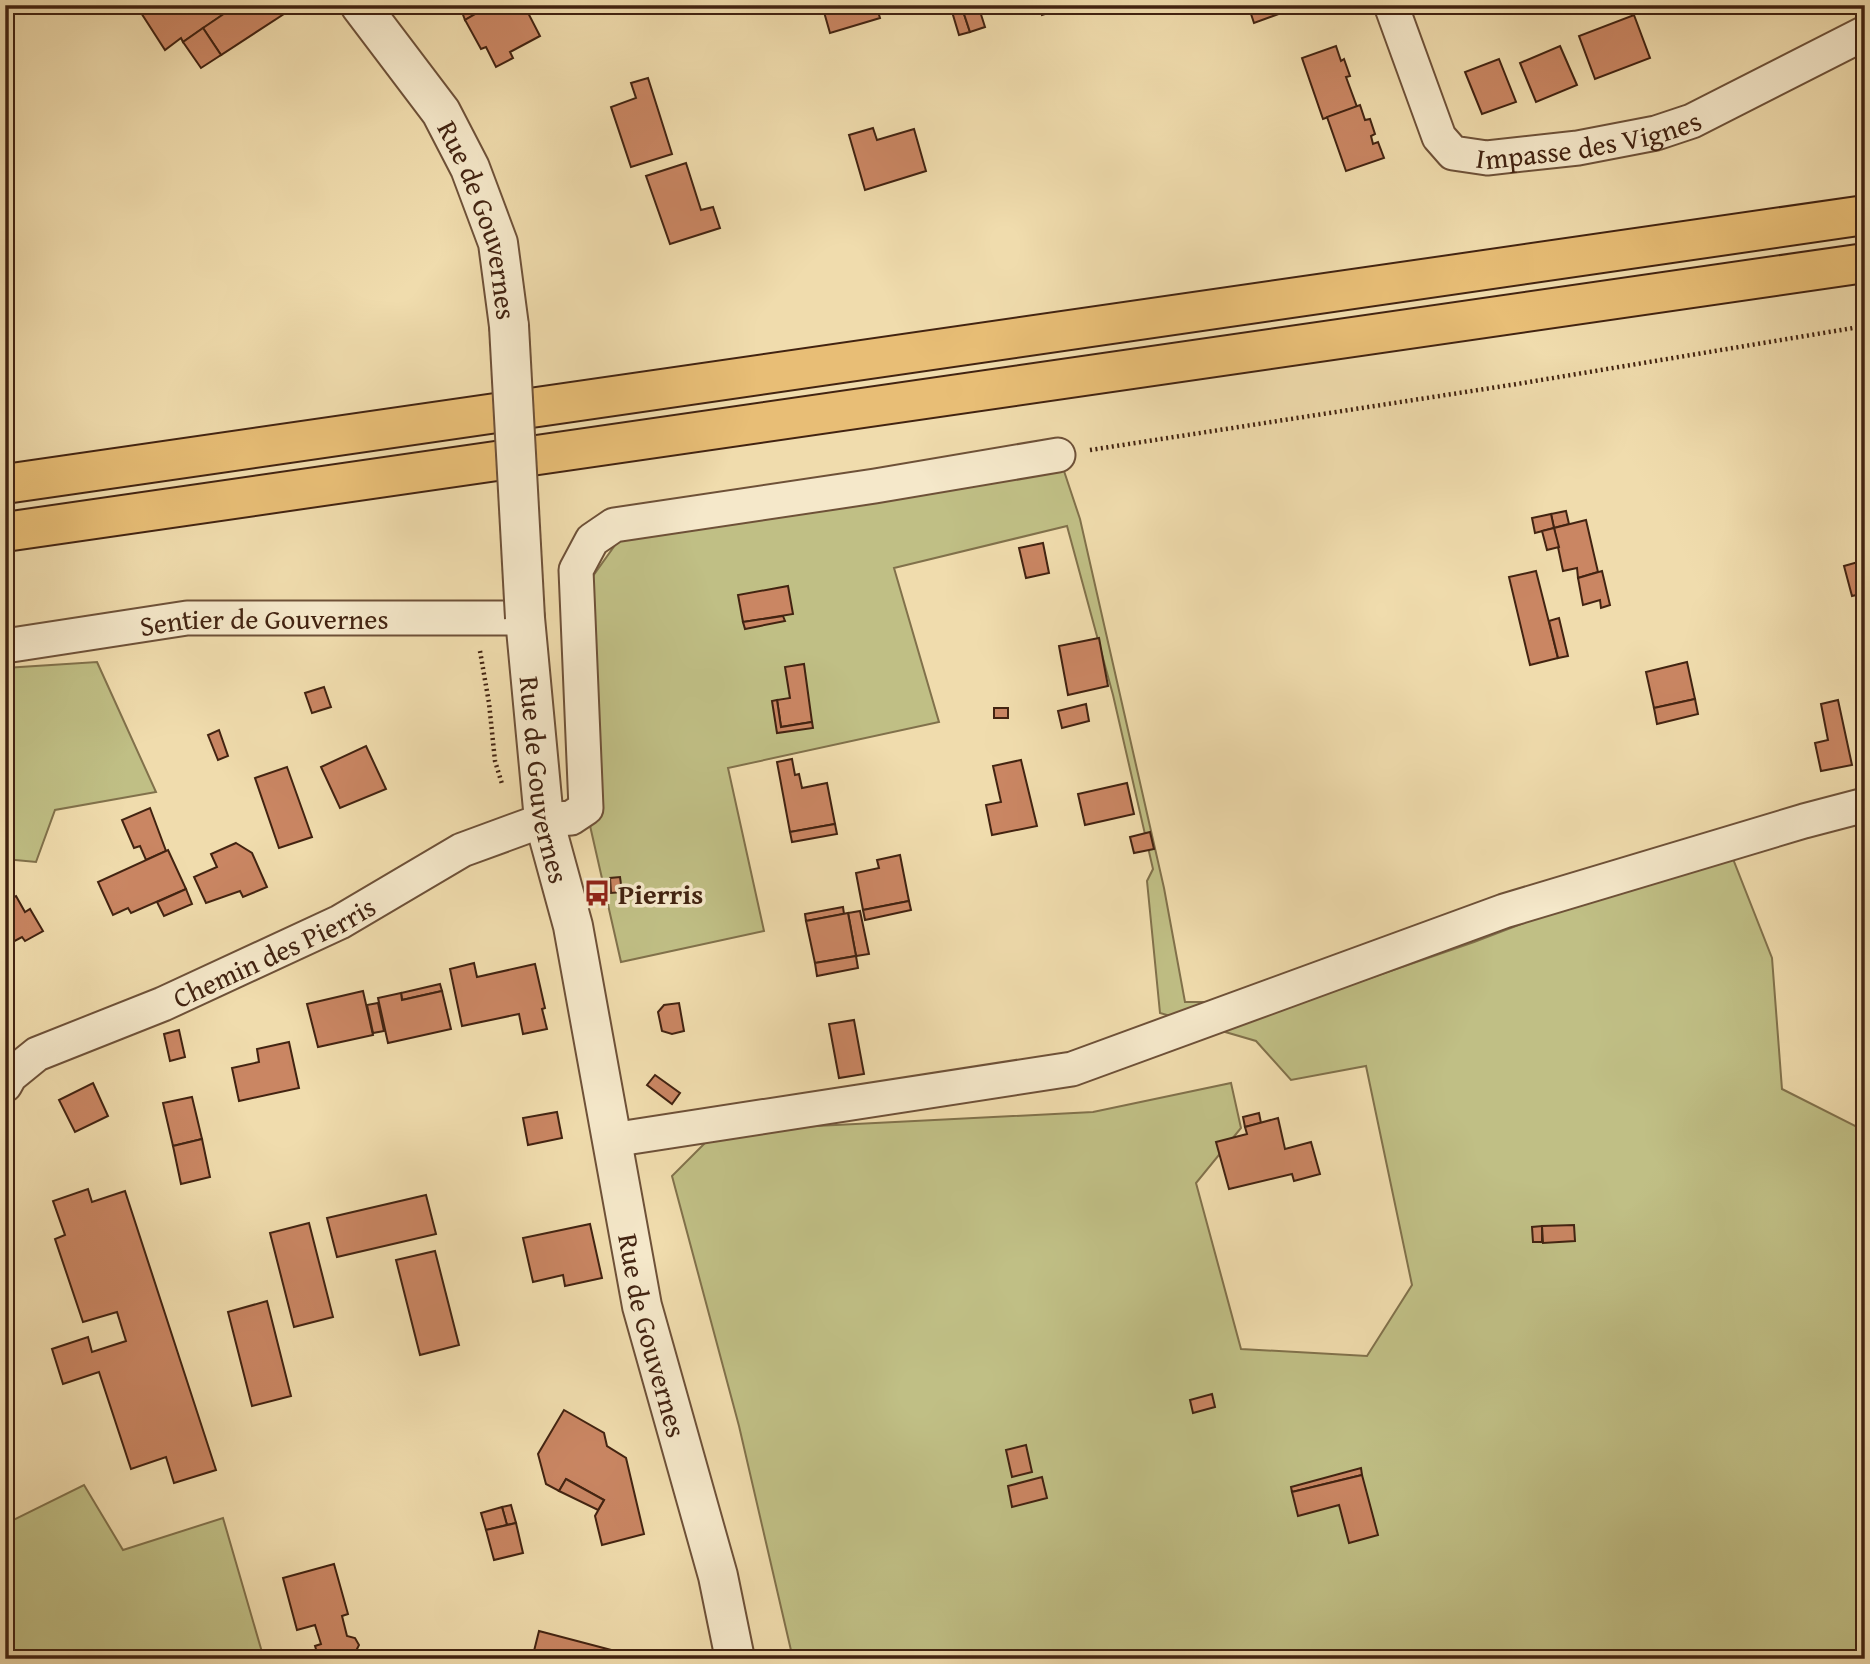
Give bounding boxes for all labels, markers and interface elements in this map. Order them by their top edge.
street label: Impasse des Vignes [1474,99,1708,179]
street label: Rue de Gouvernes [428,113,528,322]
street label: Sentier de Gouvernes [137,597,389,646]
street label: Rue de Gouvernes [510,674,581,888]
place label: Pierris [618,873,703,914]
bus stop icon: Pierris [582,878,612,908]
street label: Chemin des Pierris [165,885,383,1017]
street label: Rue de Gouvernes [609,1230,698,1442]

